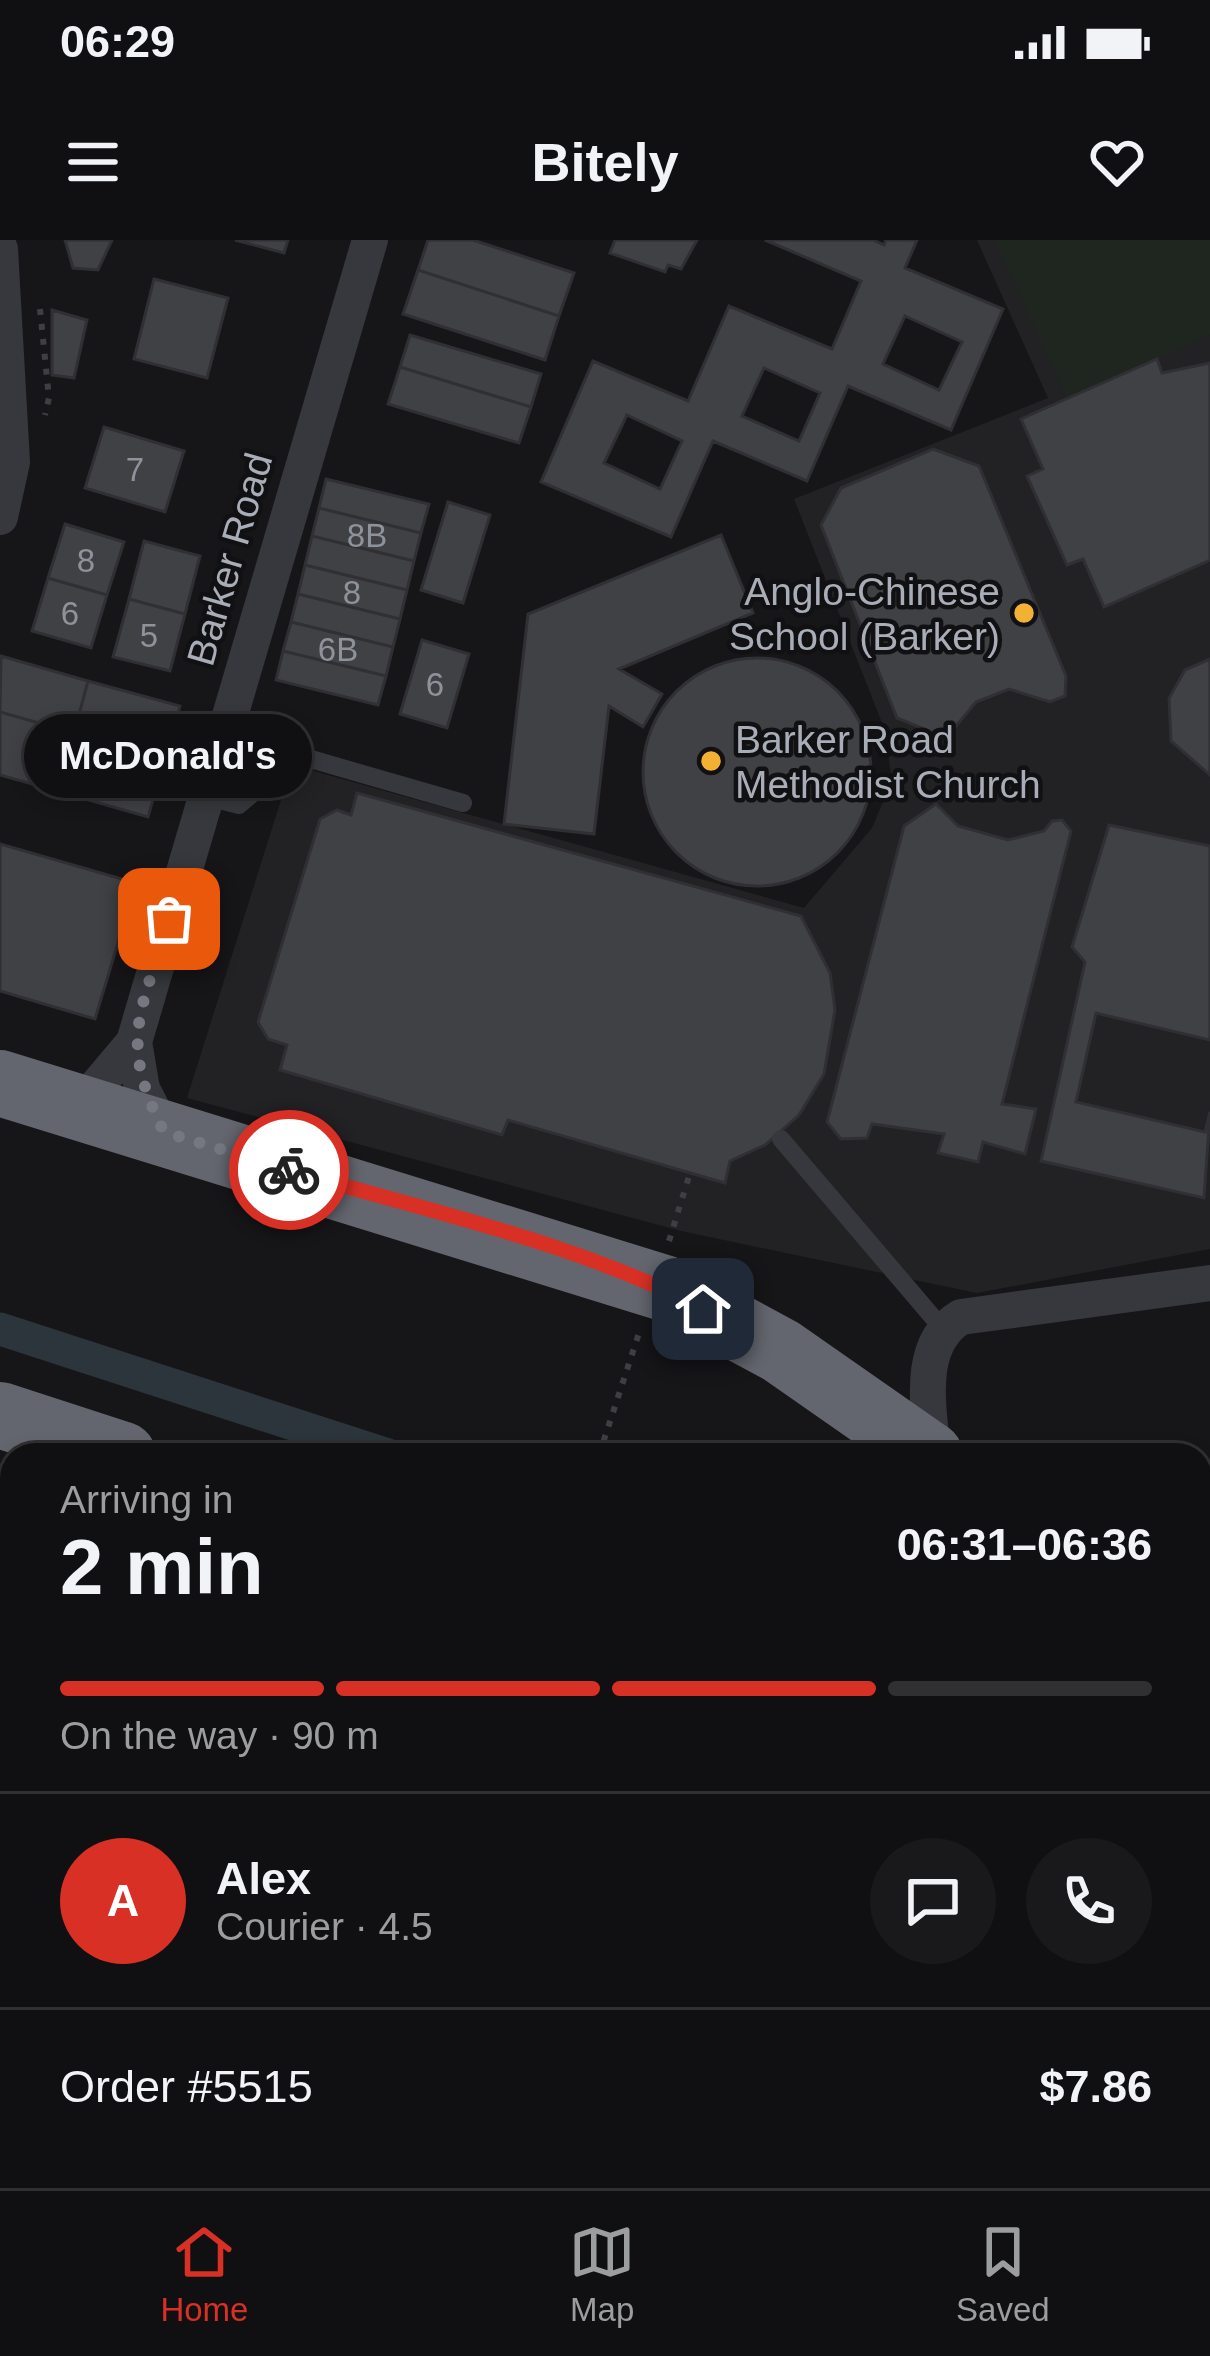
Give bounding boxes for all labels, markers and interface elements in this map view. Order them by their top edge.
text: 06:29 [60,16,175,67]
icon: menu [60,129,126,195]
icon: heart [1084,129,1150,195]
text: Bitely [531,132,679,192]
street label: Barker Road [179,448,280,670]
house number: 7 [126,451,144,488]
house number: 8B [347,517,387,554]
house number: 8 [77,542,95,579]
place label: Anglo-Chinese School (Barker) [729,570,1000,658]
house number: 8 [343,574,361,611]
house number: 6 [61,595,79,632]
marker: Anglo-Chinese School (Barker) [1011,600,1037,626]
house number: 5 [140,617,158,654]
house number: 6B [318,631,358,668]
house number: 6 [426,666,444,703]
callout: McDonald's [25,715,313,799]
place label: Barker Road Methodist Church [735,718,1041,806]
text: McDonald's [59,734,277,777]
marker: Barker Road Methodist Church [698,748,724,774]
pin [118,868,220,970]
icon: bag [136,886,202,952]
courier [229,1110,349,1230]
icon: bike [256,1137,322,1203]
pin [652,1258,754,1360]
icon: home [670,1276,736,1342]
text: Arriving in [60,1478,233,1521]
text: 06:31–06:36 [897,1519,1152,1570]
text: 2 min [60,1523,264,1611]
text: On the way · 90 m [60,1714,379,1757]
button: chat [870,1838,996,1964]
button: phone [1026,1838,1152,1964]
text: Alex [216,1853,311,1904]
text: A [107,1875,139,1926]
text: Courier · 4.5 [216,1905,433,1948]
text: Order #5515 [60,2061,313,2112]
text: $7.86 [1039,2061,1152,2112]
tab: Home [160,2219,248,2329]
tab: Map [569,2219,635,2329]
tab: Saved [956,2219,1050,2329]

